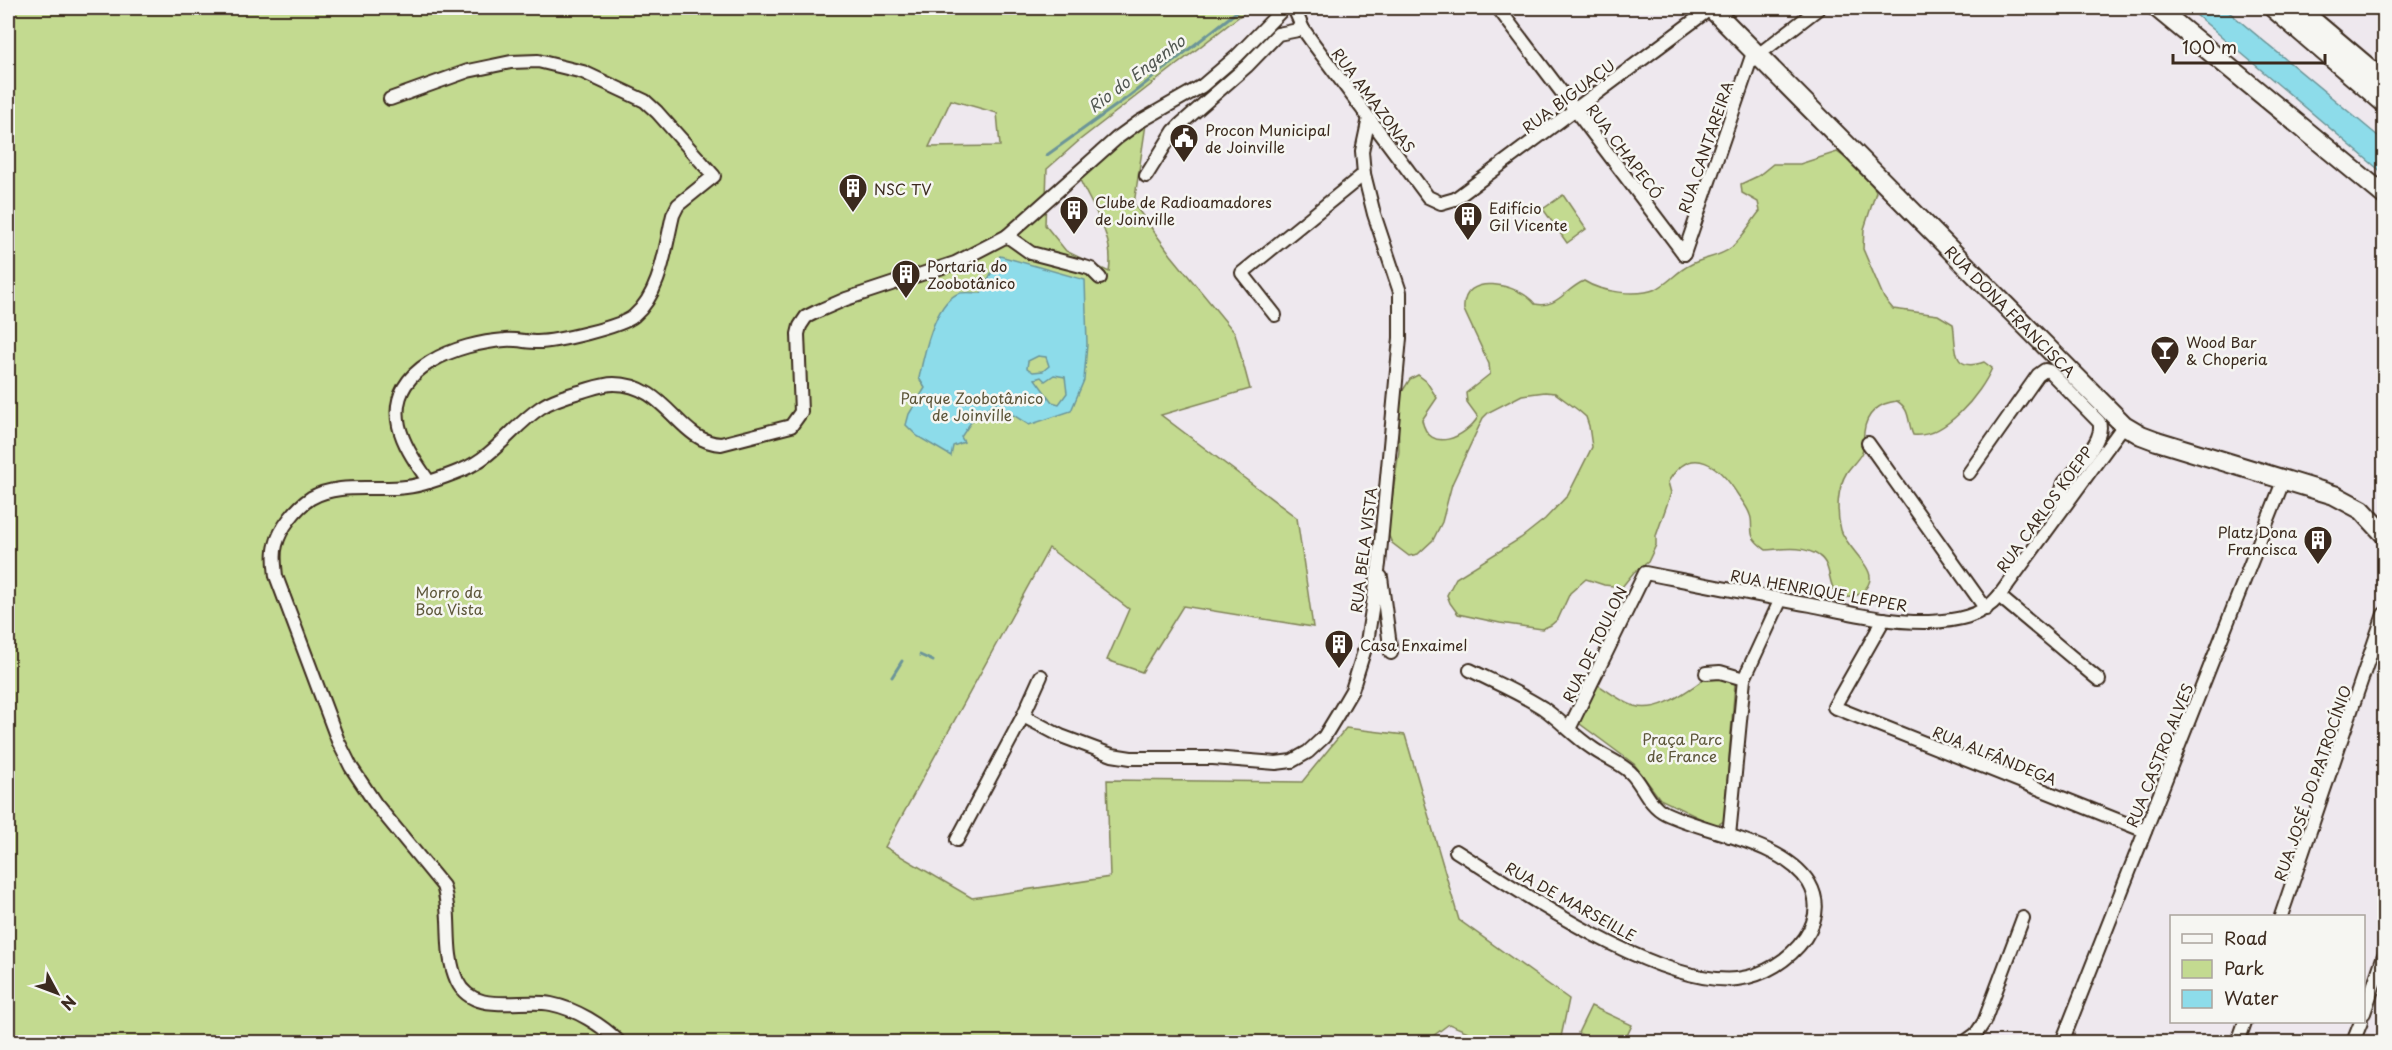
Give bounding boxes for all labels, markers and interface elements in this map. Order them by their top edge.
scale bar [2173,27,2324,65]
water label: Rio do Engenho [1082,28,1190,118]
text: 100 m [2182,33,2237,60]
street label: RUA AMAZONAS [1327,43,1421,157]
street label: RUA BIGUAÇU [1517,53,1619,139]
street label: RUA CANTAREIRA [1672,78,1738,216]
street label: RUA CHAPECÓ [1581,98,1669,204]
place label: Procon Municipal de Joinville [1205,118,1331,158]
public building icon: Procon Municipal de Joinville [1168,122,1200,164]
building icon: NSC TV [837,172,869,214]
place label: NSC TV [874,177,932,200]
place label: Clube de Radioamadores de Joinville [1095,190,1272,230]
building icon: Clube de Radioamadores de Joinville [1058,194,1090,236]
place label: Edifício Gil Vicente [1489,196,1568,236]
building icon: Edifício Gil Vicente [1452,200,1484,242]
street label: RUA DONA FRANCISCA [1940,240,2081,382]
place label: Portaria do Zoobotânico [927,254,1015,294]
building icon: Portaria do Zoobotânico [890,258,922,300]
place label: Wood Bar & Choperia [2186,330,2268,370]
bar icon: Wood Bar & Choperia [2149,334,2181,376]
park label: Parque Zoobotânico de Joinville [901,386,1043,426]
street label: RUA CARLOS KOEPP [1990,441,2098,577]
street label: RUA BELA VISTA [1344,486,1382,614]
place label: Platz Dona Francisca [2218,520,2298,560]
building icon: Platz Dona Francisca [2302,524,2334,566]
street label: RUA HENRIQUE LEPPER [1729,563,1910,617]
park label: Morro da Boa Vista [415,580,484,620]
street label: RUA DE TOULON [1556,582,1632,706]
building icon: Casa Enxaimel [1323,628,1355,670]
place label: Casa Enxaimel [1360,633,1467,656]
street label: RUA CASTRO ALVES [2120,679,2198,831]
street label: RUA JOSÉ DO PATROCÍNIO [2268,682,2356,884]
street label: RUA ALFÂNDEGA [1929,720,2061,790]
park label: Praça Parc de France [1642,727,1722,767]
street label: RUA DE MARSEILLE [1501,855,1641,947]
legend [2170,915,2365,1023]
text: Road [2224,924,2268,951]
text: Park [2224,954,2264,981]
north arrow [27,963,87,1023]
text: Water [2224,984,2279,1011]
text: N [56,991,82,1016]

